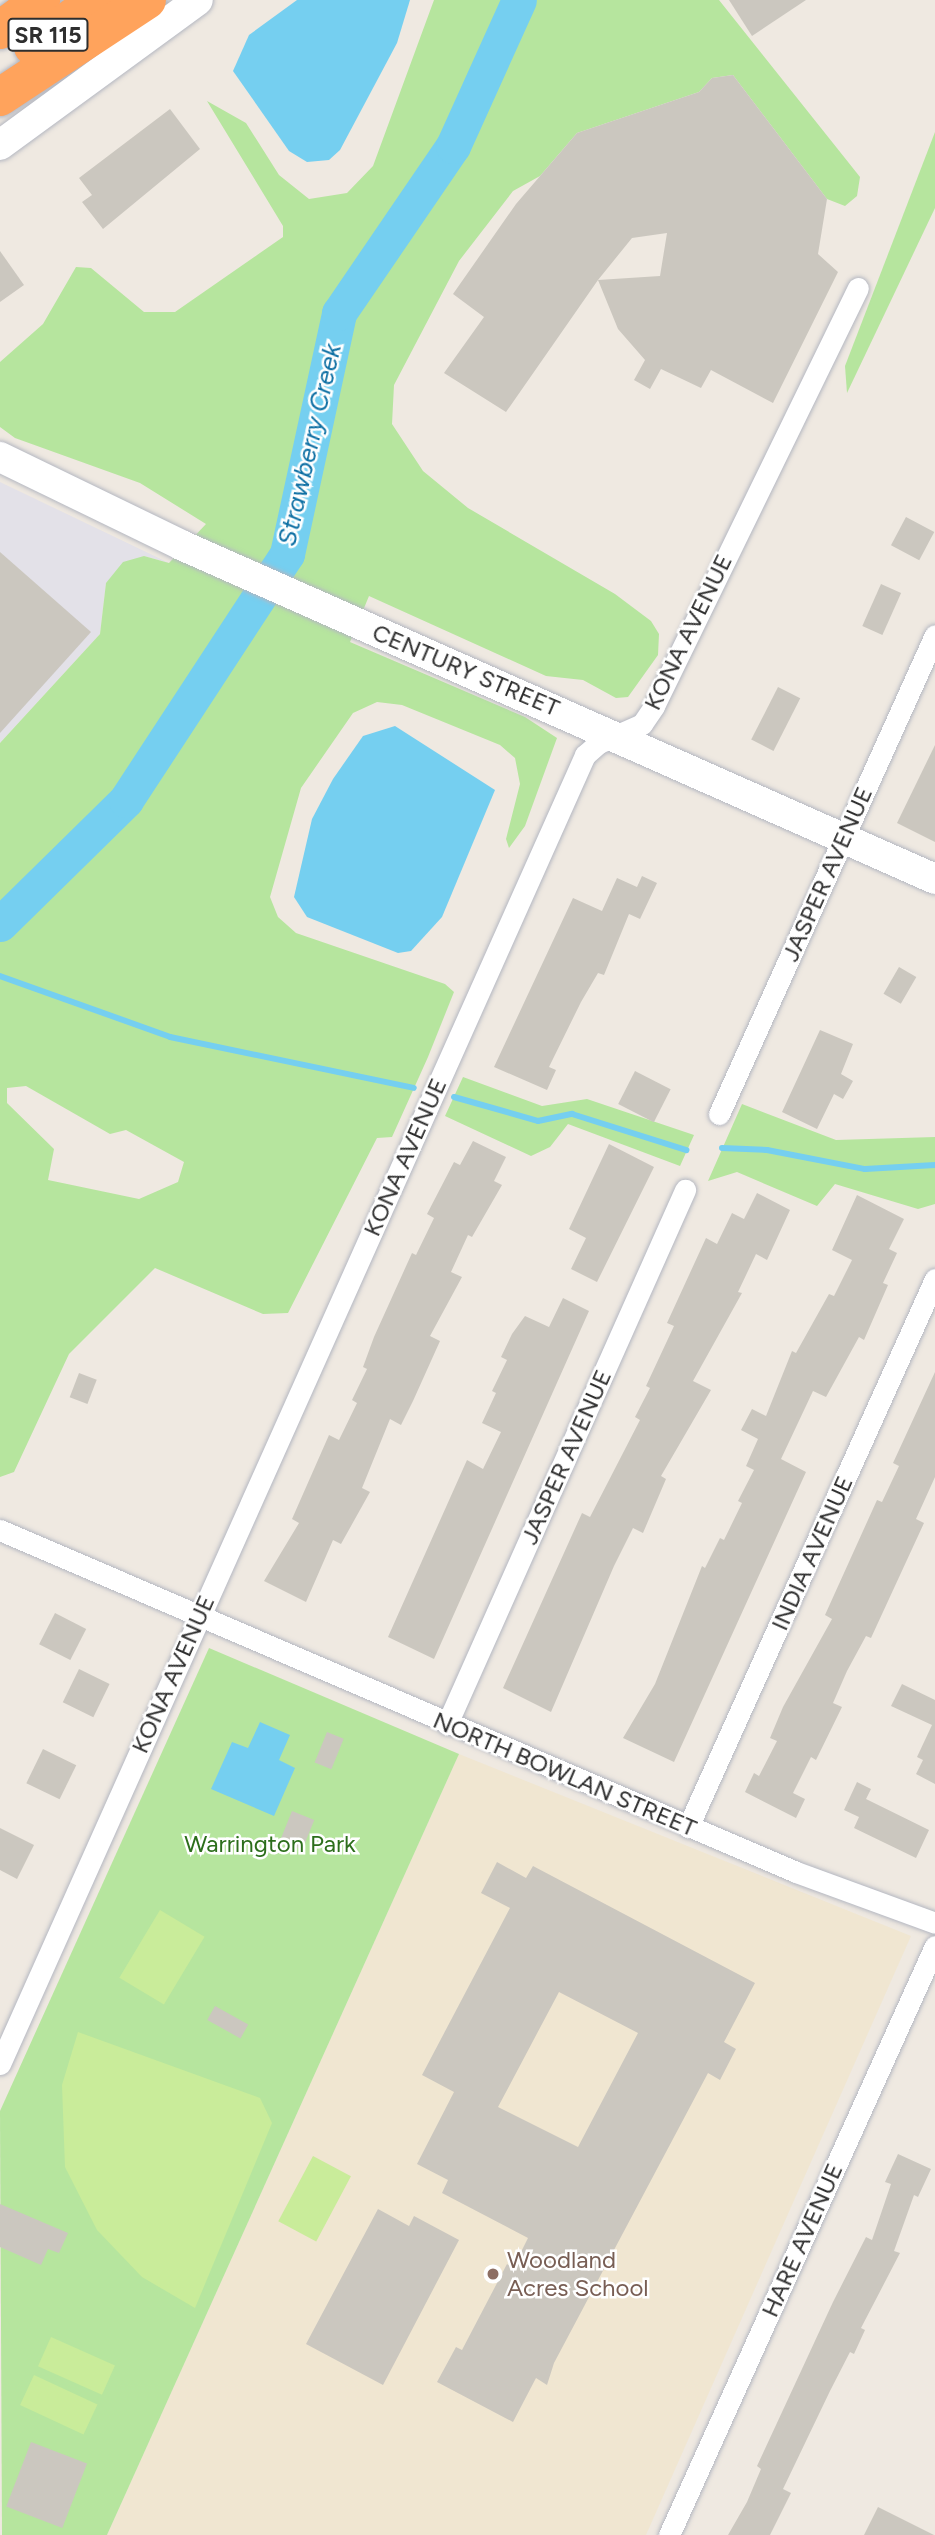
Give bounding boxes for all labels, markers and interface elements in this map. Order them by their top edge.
road number: SR 115 [6,16,90,54]
water label: Strawberry Creek [272,341,348,549]
street label: KONA AVENUE [638,549,738,715]
street label: CENTURY STREET [368,618,564,722]
street label: JASPER AVENUE [776,782,878,966]
street label: KONA AVENUE [357,1074,453,1240]
street label: JASPER AVENUE [515,1365,617,1549]
street label: INDIA AVENUE [765,1471,859,1635]
street label: KONA AVENUE [125,1591,221,1757]
street label: NORTH BOWLAN STREET [429,1705,701,1843]
park label: Warrington Park [184,1830,356,1858]
street label: HARE AVENUE [755,2159,849,2321]
place label: Woodland Acres School [507,2246,649,2302]
marker: Woodland Acres School [485,2266,501,2282]

